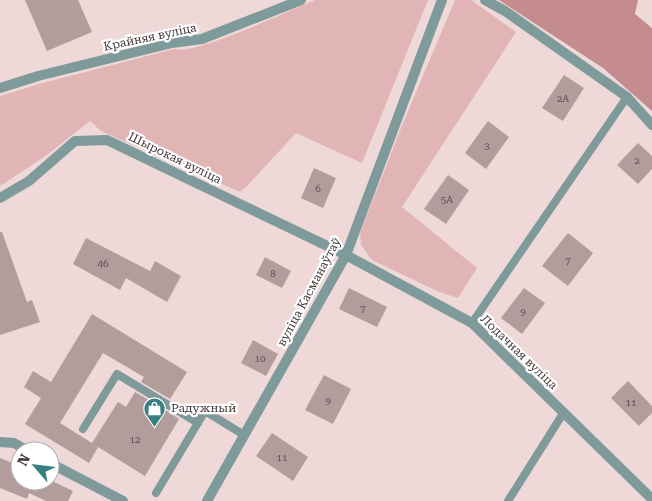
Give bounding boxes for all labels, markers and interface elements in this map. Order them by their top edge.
street label: Крайняя вуліца [102,20,198,54]
house number: 2А [557,93,569,104]
street label: Шырокая вуліца [126,129,224,187]
house number: 3 [484,140,490,151]
house number: 2 [634,155,640,166]
house number: 6 [315,183,321,194]
house number: 5А [441,194,453,205]
street label: вуліца Касманаўтаў [274,234,344,349]
house number: 7 [565,255,571,266]
house number: 46 [97,258,109,269]
house number: 8 [270,268,276,279]
house number: 7 [360,303,366,314]
house number: 9 [520,306,526,317]
street label: Лодачная вуліца [478,312,561,393]
house number: 10 [254,353,266,364]
house number: 9 [325,395,331,406]
shop icon: Радужный [143,396,167,427]
house number: 11 [625,397,637,408]
place label: Радужный [171,401,236,415]
house number: 12 [129,434,141,445]
north arrow [10,441,60,491]
text: N [14,451,33,468]
house number: 11 [276,452,288,463]

